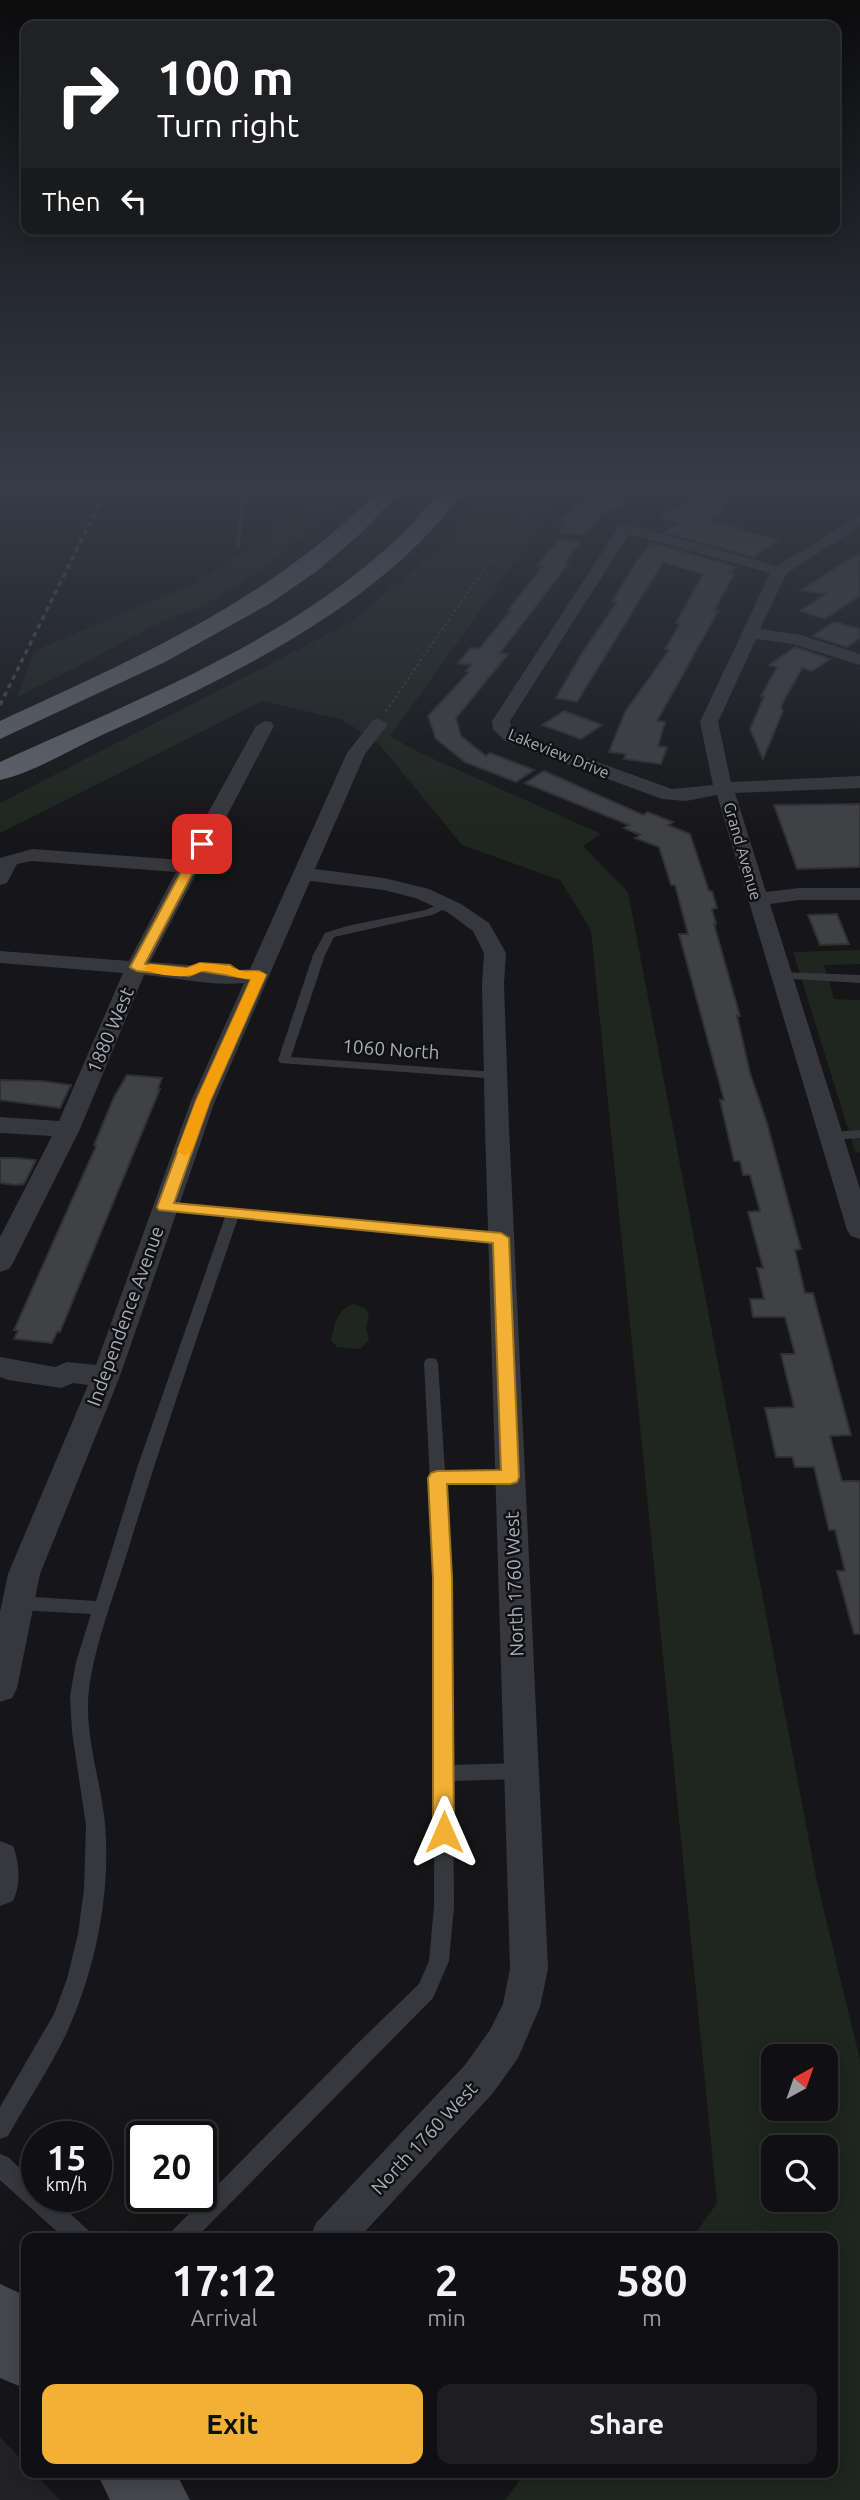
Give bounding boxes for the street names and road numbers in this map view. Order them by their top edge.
street label: Lakeview Drive [506,725,612,781]
street label: Grand Avenue [720,800,766,902]
street label: 1880 West [82,983,138,1076]
street label: 1060 North [342,1035,440,1063]
street label: Independence Avenue [82,1223,168,1409]
street label: North 1760 West [500,1511,528,1657]
street label: North 1760 West [366,2077,482,2199]

